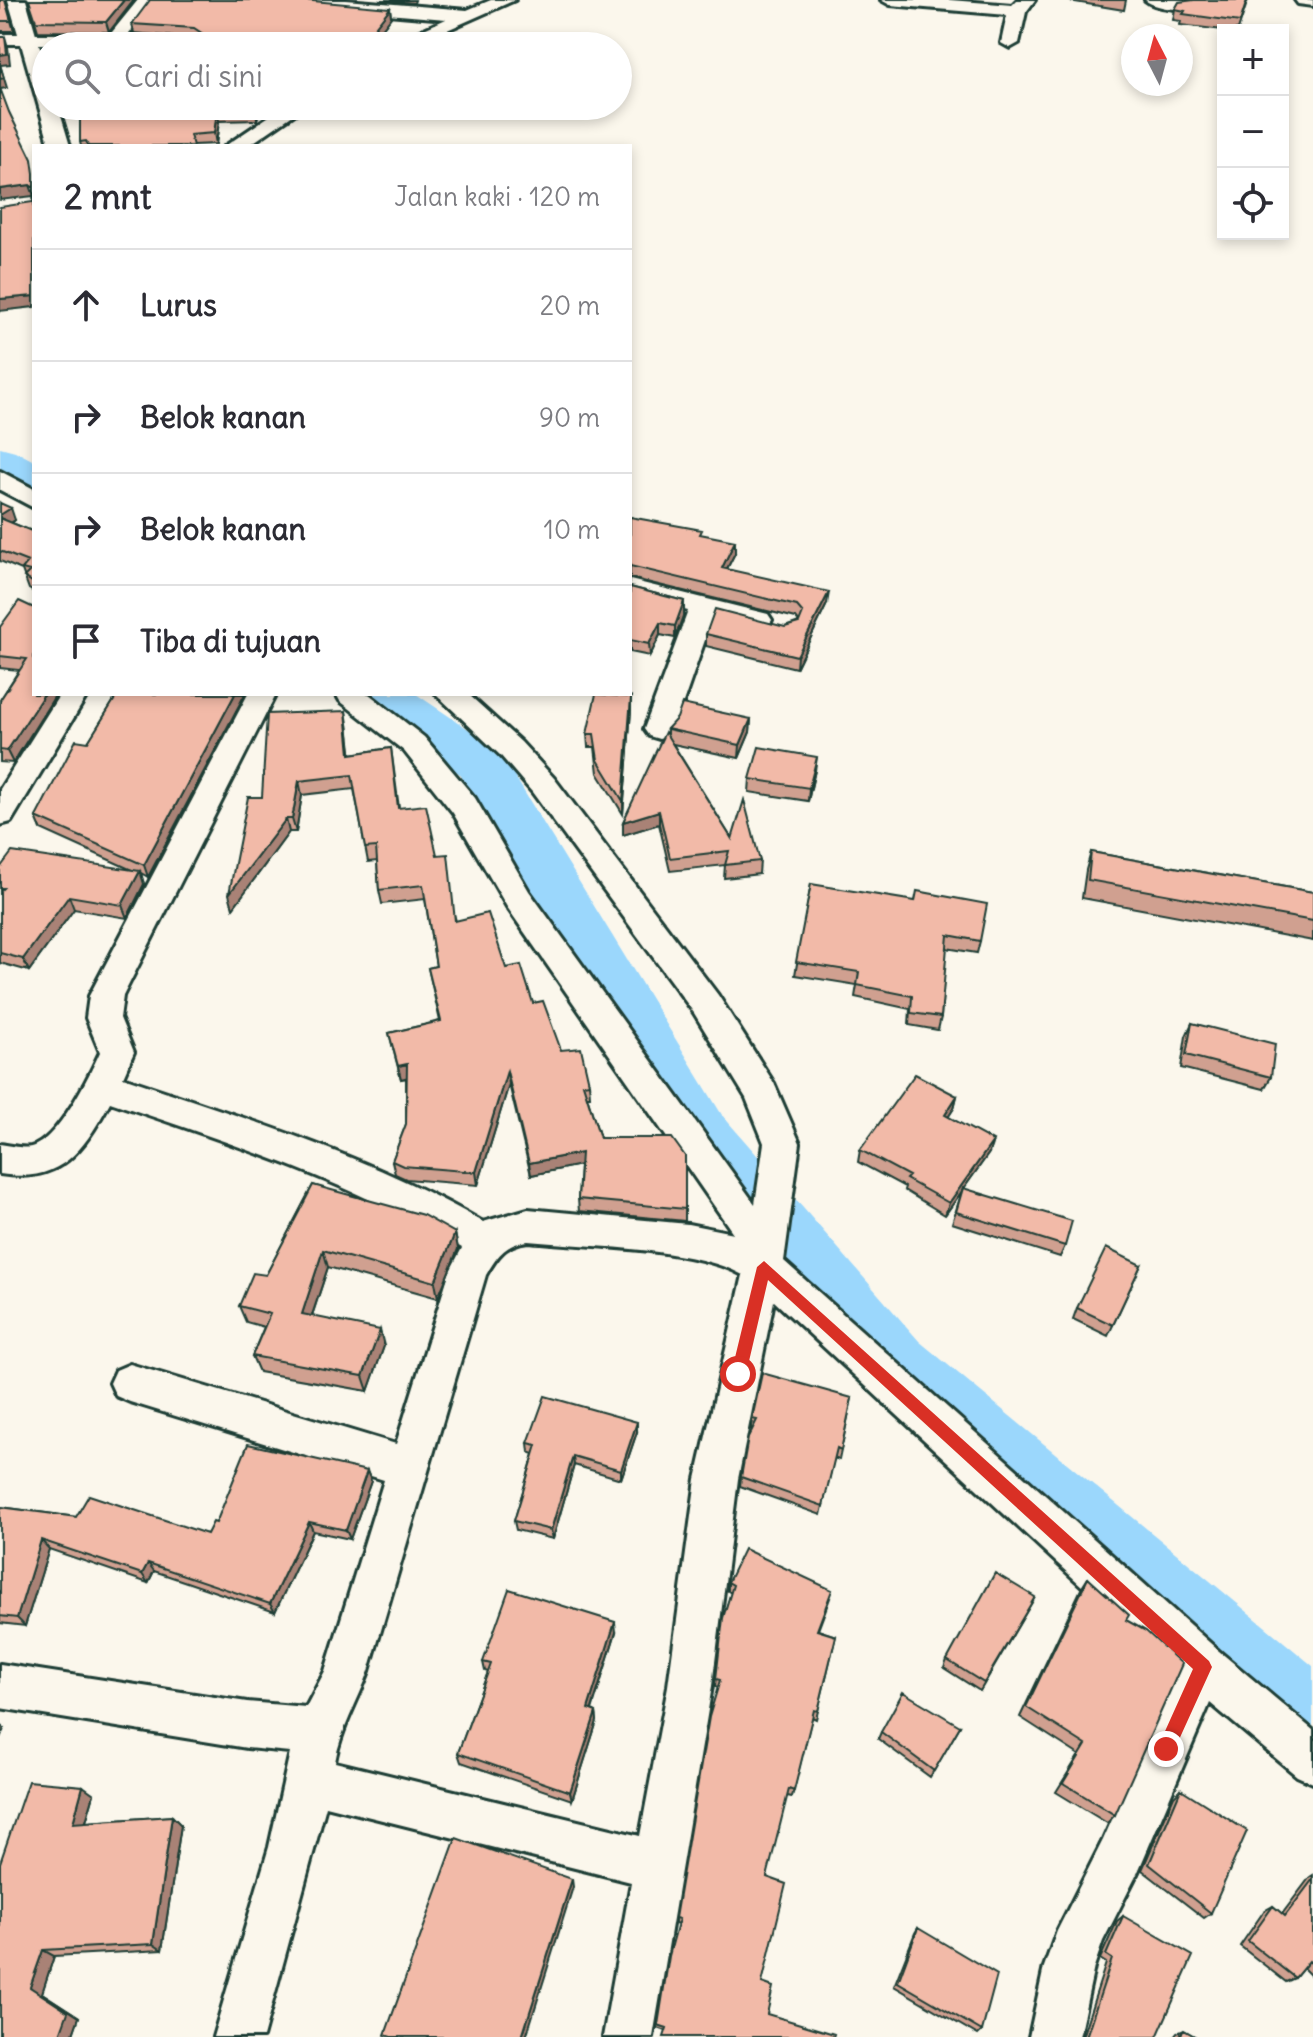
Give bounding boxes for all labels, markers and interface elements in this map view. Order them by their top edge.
north arrow [1121,24,1193,96]
map controls [1217,24,1289,240]
button: + [1217,24,1289,96]
search box [32,32,632,120]
icon: search [60,54,104,98]
text: Cari di sini [124,57,263,95]
button: − [1217,96,1289,168]
button: locate [1217,168,1289,240]
text: 2 mnt [64,175,151,218]
text: Jalan kaki · 120 m [394,180,600,213]
icon: ahead [64,283,108,327]
text: Lurus [140,286,217,324]
text: 20 m [540,289,600,322]
icon: right [64,395,108,439]
text: Belok kanan [140,398,306,436]
text: 90 m [539,401,600,434]
icon: right [64,507,108,551]
text: Belok kanan [140,510,306,548]
text: 10 m [544,513,600,546]
icon: arrive [64,619,108,663]
text: Tiba di tujuan [140,622,321,660]
route start [720,1356,756,1392]
route end [1148,1731,1184,1767]

